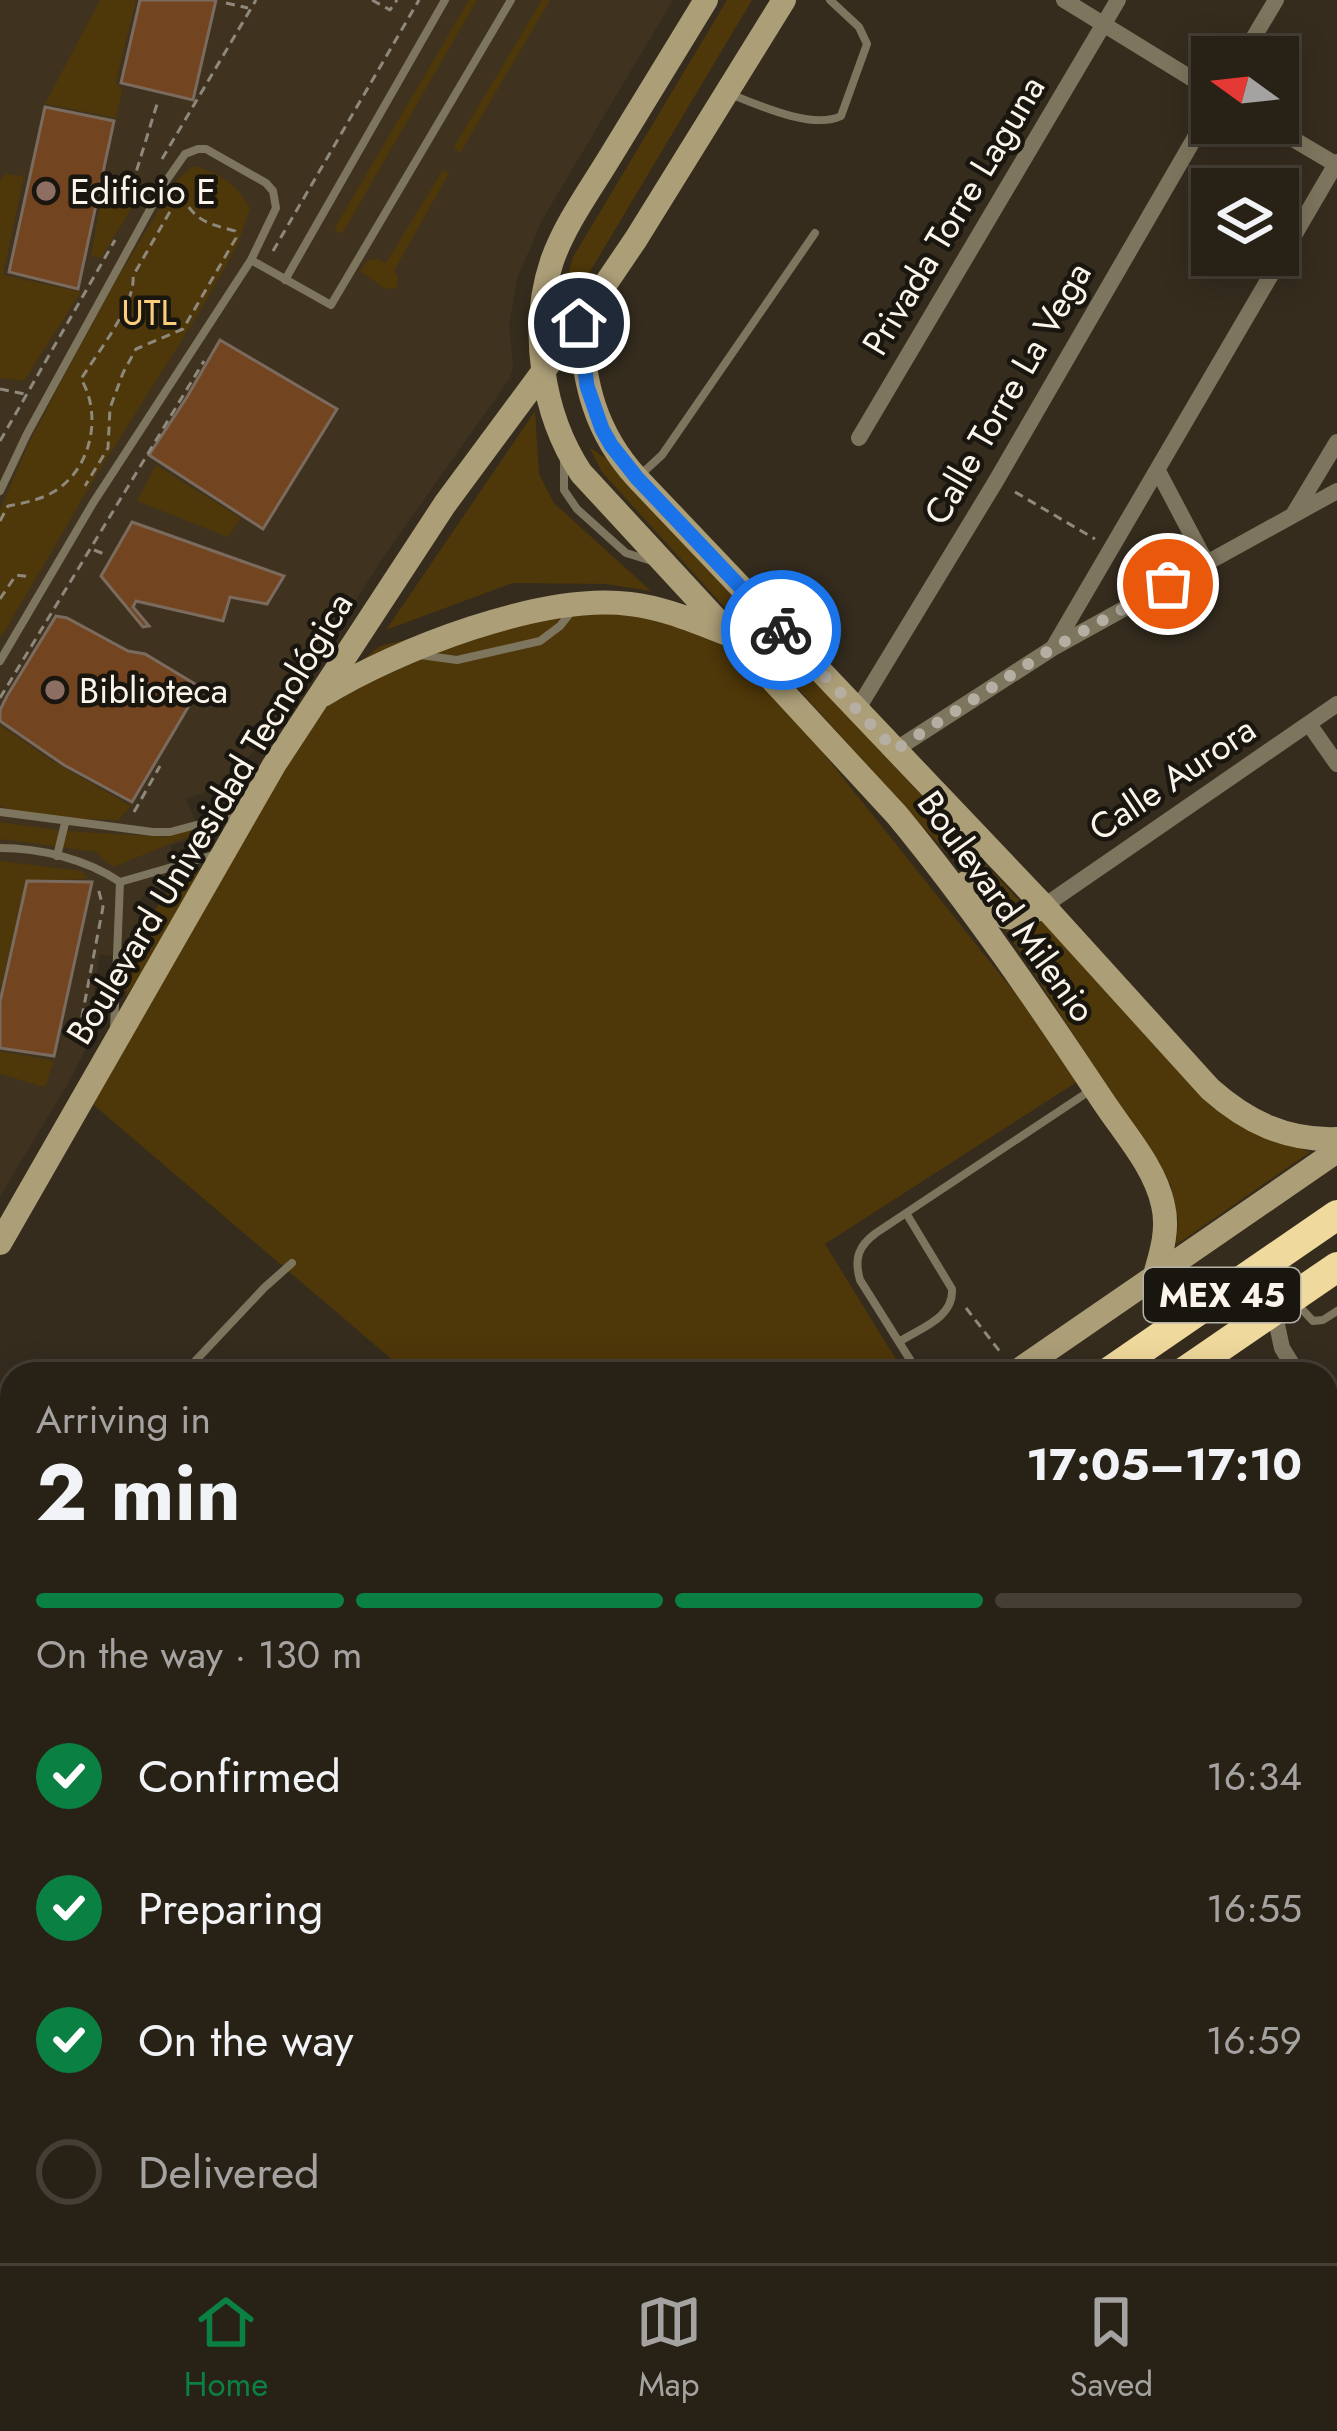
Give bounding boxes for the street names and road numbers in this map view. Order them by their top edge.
street label: Privada Torre Laguna [849,65,1057,365]
street label: Calle Torre La Vega [911,252,1103,534]
street label: Boulevard Univesidad Tecnológica [53,582,365,1054]
street label: Calle Aurora [1078,703,1266,853]
street label: Boulevard Milenio [905,779,1109,1033]
road number: MEX 45 [1144,1268,1300,1322]

